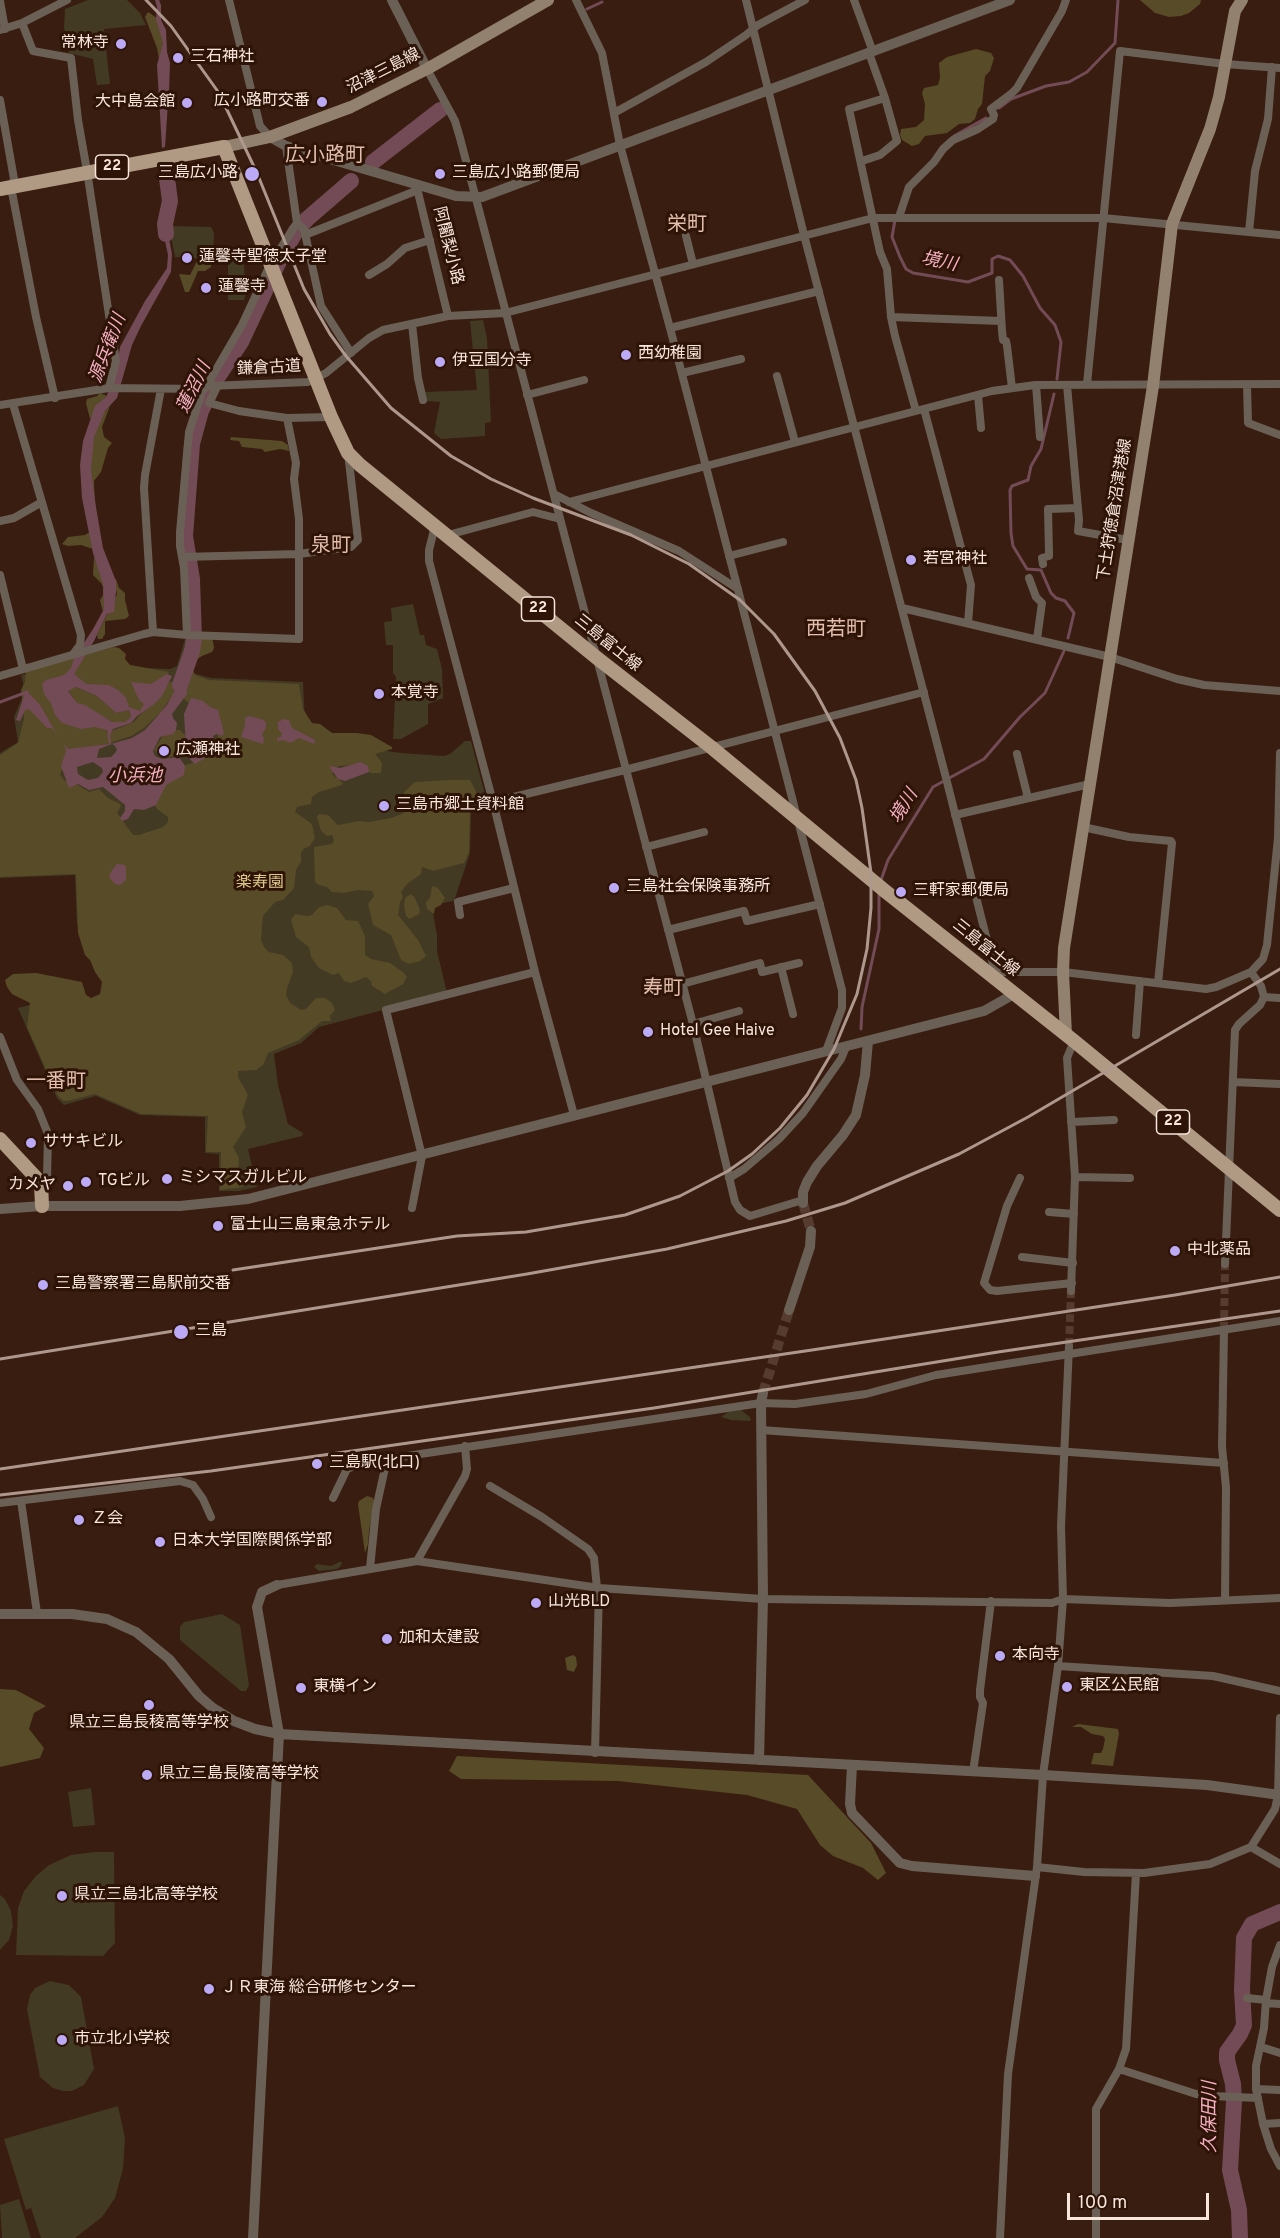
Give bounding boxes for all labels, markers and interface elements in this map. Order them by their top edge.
place label: 常林寺 [61,34,109,54]
marker: 常林寺 [114,37,128,51]
street label: 沼津三島線 [344,45,424,99]
place label: 三石神社 [190,48,254,68]
marker: 三石神社 [171,51,185,65]
place label: 広小路町交番 [214,92,310,112]
place label: 大中島会館 [95,93,175,113]
marker: 広小路町交番 [315,95,329,109]
marker: 大中島会館 [180,96,194,110]
district label: 広小路町 [285,145,365,169]
road number: 22 [96,155,128,179]
place label: 三島広小路 [158,164,238,184]
place label: 三島広小路郵便局 [452,164,580,184]
marker: 三島広小路 [243,165,261,183]
marker: 三島広小路郵便局 [433,167,447,181]
street label: 阿闍梨小路 [428,205,466,287]
district label: 栄町 [667,214,707,238]
place label: 蓮馨寺聖徳太子堂 [199,248,327,268]
water label: 境川 [919,249,959,277]
marker: 蓮馨寺聖徳太子堂 [180,251,194,265]
place label: 蓮馨寺 [218,278,266,298]
marker: 蓮馨寺 [199,281,213,295]
water label: 源兵衛川 [86,312,132,386]
place label: 西幼稚園 [638,345,702,365]
marker: 西幼稚園 [619,348,633,362]
place label: 伊豆国分寺 [452,352,532,372]
marker: 伊豆国分寺 [433,355,447,369]
street label: 鎌倉古道 [237,358,301,380]
water label: 蓮沼川 [173,359,217,417]
street label: 下土狩徳倉沼津港線 [1095,437,1137,583]
district label: 泉町 [311,535,351,559]
place label: 若宮神社 [923,550,987,570]
marker: 若宮神社 [904,553,918,567]
road number: 22 [522,597,554,621]
street label: 三島富士線 [570,611,644,677]
district label: 西若町 [806,619,866,643]
place label: 本覚寺 [391,684,439,704]
marker: 本覚寺 [372,687,386,701]
place label: 広瀬神社 [176,741,240,761]
marker: 広瀬神社 [157,744,171,758]
water label: 小浜池 [108,766,162,788]
water label: 境川 [886,786,924,828]
place label: 三島市郷土資料館 [396,796,524,816]
marker: 三島市郷土資料館 [377,799,391,813]
park label: 楽寿園 [236,874,284,894]
place label: 三島社会保険事務所 [626,878,770,898]
marker: 三島社会保険事務所 [607,881,621,895]
place label: 三軒家郵便局 [913,882,1009,902]
marker: 三軒家郵便局 [894,885,908,899]
street label: 三島富士線 [948,916,1022,982]
district label: 寿町 [643,978,683,1002]
place label: Hotel Gee Haive [660,1022,775,1042]
marker: Hotel Gee Haive [641,1025,655,1039]
district label: 一番町 [26,1071,86,1095]
road number: 22 [1156,1110,1190,1134]
place label: ササキビル [43,1133,123,1153]
marker: ササキビル [24,1136,38,1150]
place label: ミシマスガルビル [179,1169,307,1189]
place label: TGビル [98,1172,150,1192]
marker: ミシマスガルビル [160,1172,174,1186]
marker: TGビル [79,1175,93,1189]
place label: カメヤ [8,1176,56,1196]
marker: カメヤ [61,1179,75,1193]
place label: 富士山三島東急ホテル [230,1216,390,1236]
marker: 富士山三島東急ホテル [211,1219,225,1233]
place label: 中北薬品 [1187,1241,1251,1261]
marker: 中北薬品 [1168,1244,1182,1258]
place label: 三島警察署三島駅前交番 [55,1275,231,1295]
marker: 三島警察署三島駅前交番 [36,1278,50,1292]
place label: 三島 [195,1322,227,1342]
marker: 三島 [172,1323,190,1341]
place label: 三島駅(北口) [329,1454,420,1474]
marker: 三島駅(北口) [310,1457,324,1471]
place label: Ｚ会 [91,1510,123,1530]
marker: Ｚ会 [72,1513,86,1527]
place label: 日本大学国際関係学部 [172,1532,332,1552]
marker: 日本大学国際関係学部 [153,1535,167,1549]
place label: 山光BLD [548,1593,610,1613]
marker: 山光BLD [529,1596,543,1610]
place label: 加和太建設 [399,1629,479,1649]
marker: 加和太建設 [380,1632,394,1646]
place label: 本向寺 [1012,1646,1060,1666]
marker: 本向寺 [993,1649,1007,1663]
place label: 東区公民館 [1079,1677,1159,1697]
place label: 東横イン [313,1678,377,1698]
marker: 東区公民館 [1060,1680,1074,1694]
marker: 東横イン [294,1681,308,1695]
marker: 県立三島長稜高等学校 [142,1698,156,1712]
place label: 県立三島長稜高等学校 [69,1714,229,1734]
place label: 県立三島長陵高等学校 [159,1765,319,1785]
marker: 県立三島長陵高等学校 [140,1768,154,1782]
place label: 県立三島北高等学校 [74,1886,218,1906]
marker: 県立三島北高等学校 [55,1889,69,1903]
place label: ＪＲ東海 総合研修センター [221,1979,417,1999]
marker: ＪＲ東海 総合研修センター [202,1982,216,1996]
place label: 市立北小学校 [74,2030,170,2050]
marker: 市立北小学校 [55,2033,69,2047]
water label: 久保田川 [1200,2081,1222,2153]
scale bar [1070,2181,1212,2219]
text: 100 m [1078,2192,1127,2215]

